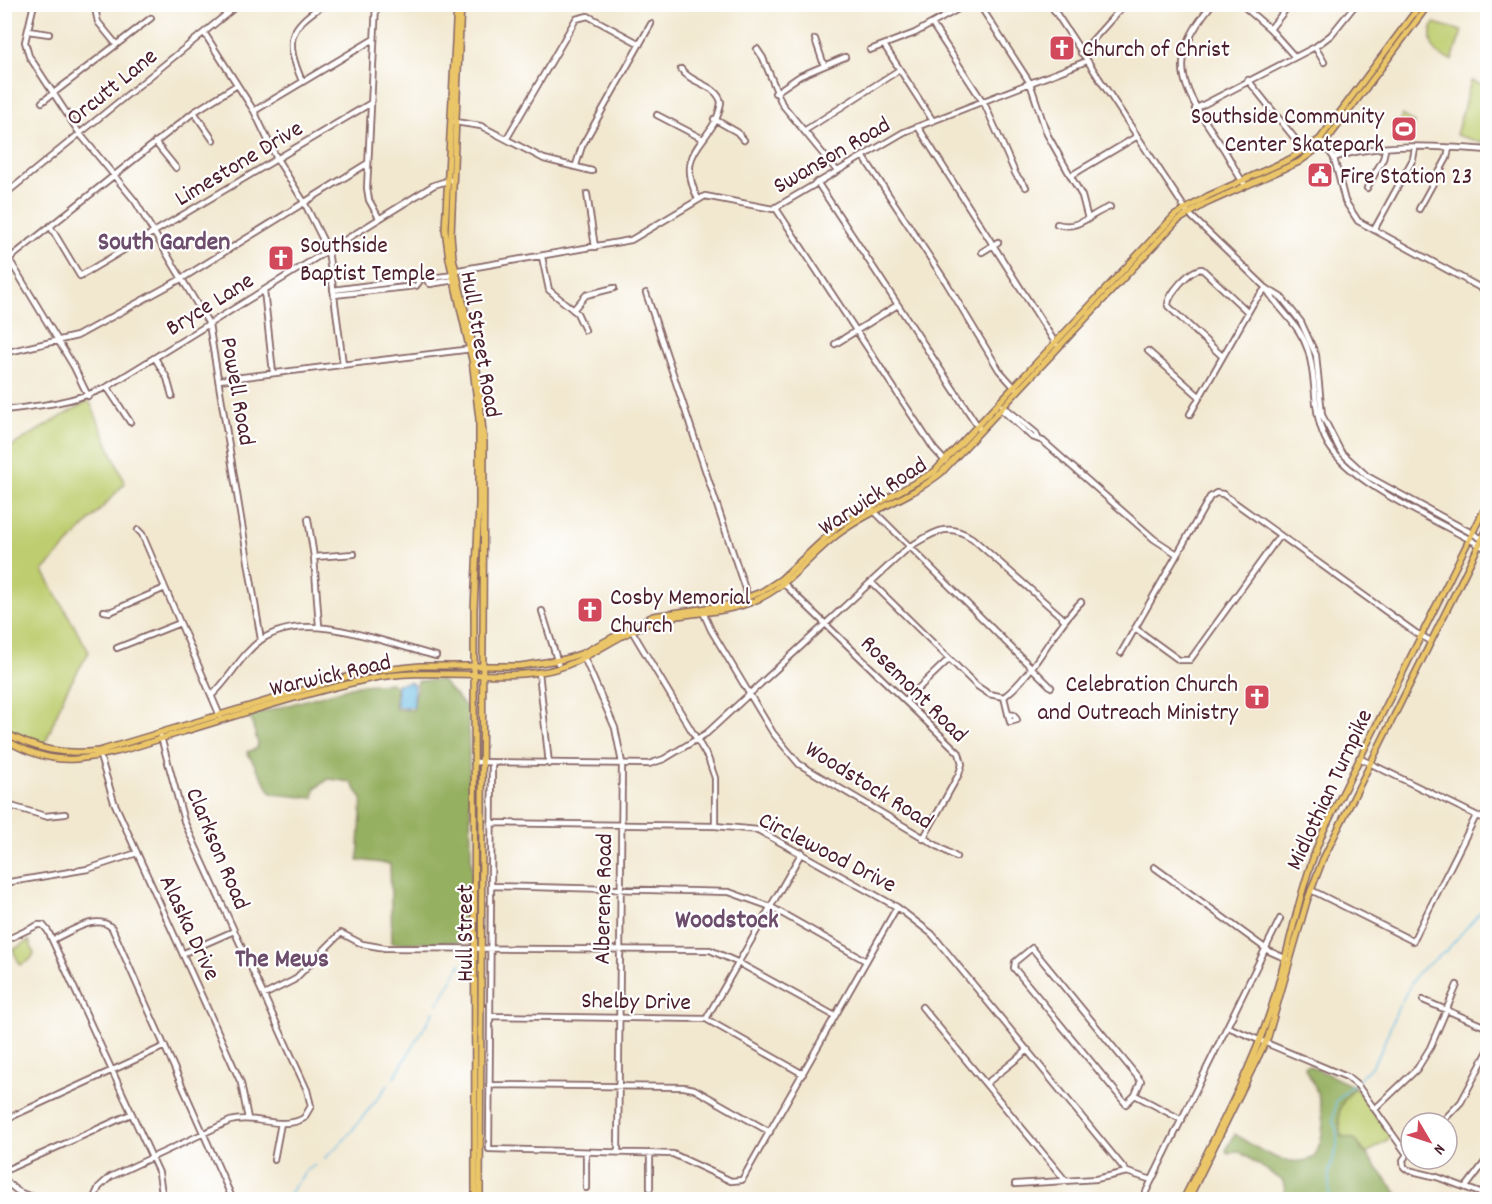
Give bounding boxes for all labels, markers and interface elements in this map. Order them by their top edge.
church icon: Church of Christ [1047,33,1077,63]
place label: Church of Christ [1082,34,1230,68]
street label: Orcutt Lane [60,41,166,136]
place label: Southside Community Center Skatepark [1191,101,1385,163]
street label: Swanson Road [767,109,898,204]
street label: Limestone Drive [169,113,310,216]
sports icon: Southside Community Center Skatepark [1389,114,1419,144]
public building icon: Fire Station 23 [1305,160,1335,190]
place label: Fire Station 23 [1340,161,1472,195]
district label: South Garden [98,225,230,262]
place label: Southside Baptist Temple [300,230,435,292]
church icon: Southside Baptist Temple [266,243,296,273]
street label: Bryce Lane [160,265,261,346]
street label: Hull Street Road [449,269,509,420]
street label: Powell Road [210,335,262,448]
street label: Warwick Road [813,450,935,545]
place label: Cosby Memorial Church [610,582,751,644]
church icon: Cosby Memorial Church [575,595,605,625]
street label: Rosemont Road [851,628,975,752]
street label: Warwick Road [267,646,395,707]
place label: Celebration Church and Outreach Ministry [1038,669,1239,731]
church icon: Celebration Church and Outreach Ministry [1242,682,1272,712]
street label: Midlothian Turnpike [1279,704,1383,876]
street label: Woodstock Road [798,733,939,840]
street label: Clarkson Road [175,783,257,916]
street label: Circlewood Drive [752,804,902,903]
street label: Alberene Road [587,833,623,965]
street label: Alaska Drive [149,870,228,987]
street label: Hull Street [450,884,484,982]
district label: Woodstock [675,903,779,940]
district label: The Mews [235,942,329,979]
street label: Shelby Drive [581,985,691,1021]
north arrow [1399,1111,1459,1171]
text: N [1427,1139,1450,1159]

